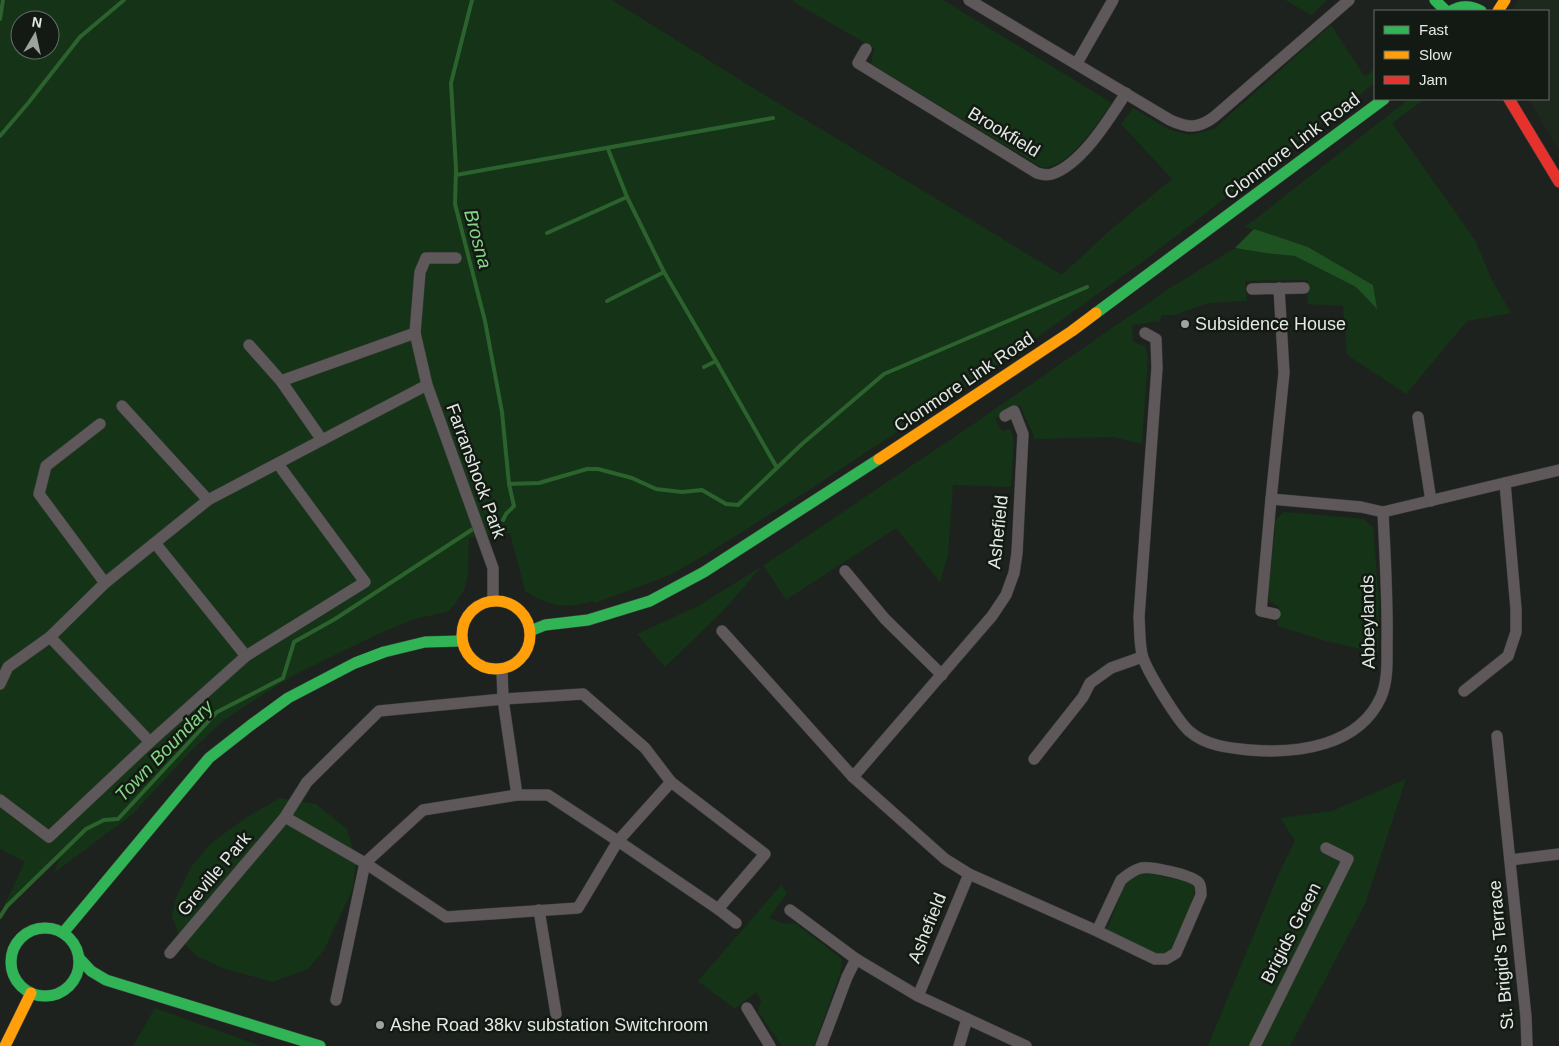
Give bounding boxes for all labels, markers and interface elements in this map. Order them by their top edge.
north arrow [10,10,60,60]
legend [1374,10,1549,100]
text: N [31,13,43,31]
text: Fast [1419,21,1449,38]
text: Slow [1419,46,1452,63]
text: Jam [1419,71,1447,88]
street label: Clonmore Link Road [1220,89,1364,203]
street label: Brookfield [965,103,1043,161]
water label: Brosna [460,207,496,271]
place label: Subsidence House [1195,314,1346,334]
marker: Subsidence House [1179,318,1191,330]
street label: Clonmore Link Road [890,328,1038,436]
street label: Farranshock Park [442,401,510,542]
street label: Ashefield [984,494,1012,570]
street label: Abbeylands [1357,575,1379,669]
water label: Town Boundary [111,695,218,806]
street label: Greville Park [173,827,255,920]
street label: Brigids Green [1257,879,1325,987]
street label: St. Brigid's Terrace [1484,879,1518,1031]
street label: Ashefield [904,890,950,966]
place label: Ashe Road 38kv substation Switchroom [390,1015,708,1035]
marker: Ashe Road 38kv substation Switchroom [374,1019,386,1031]

